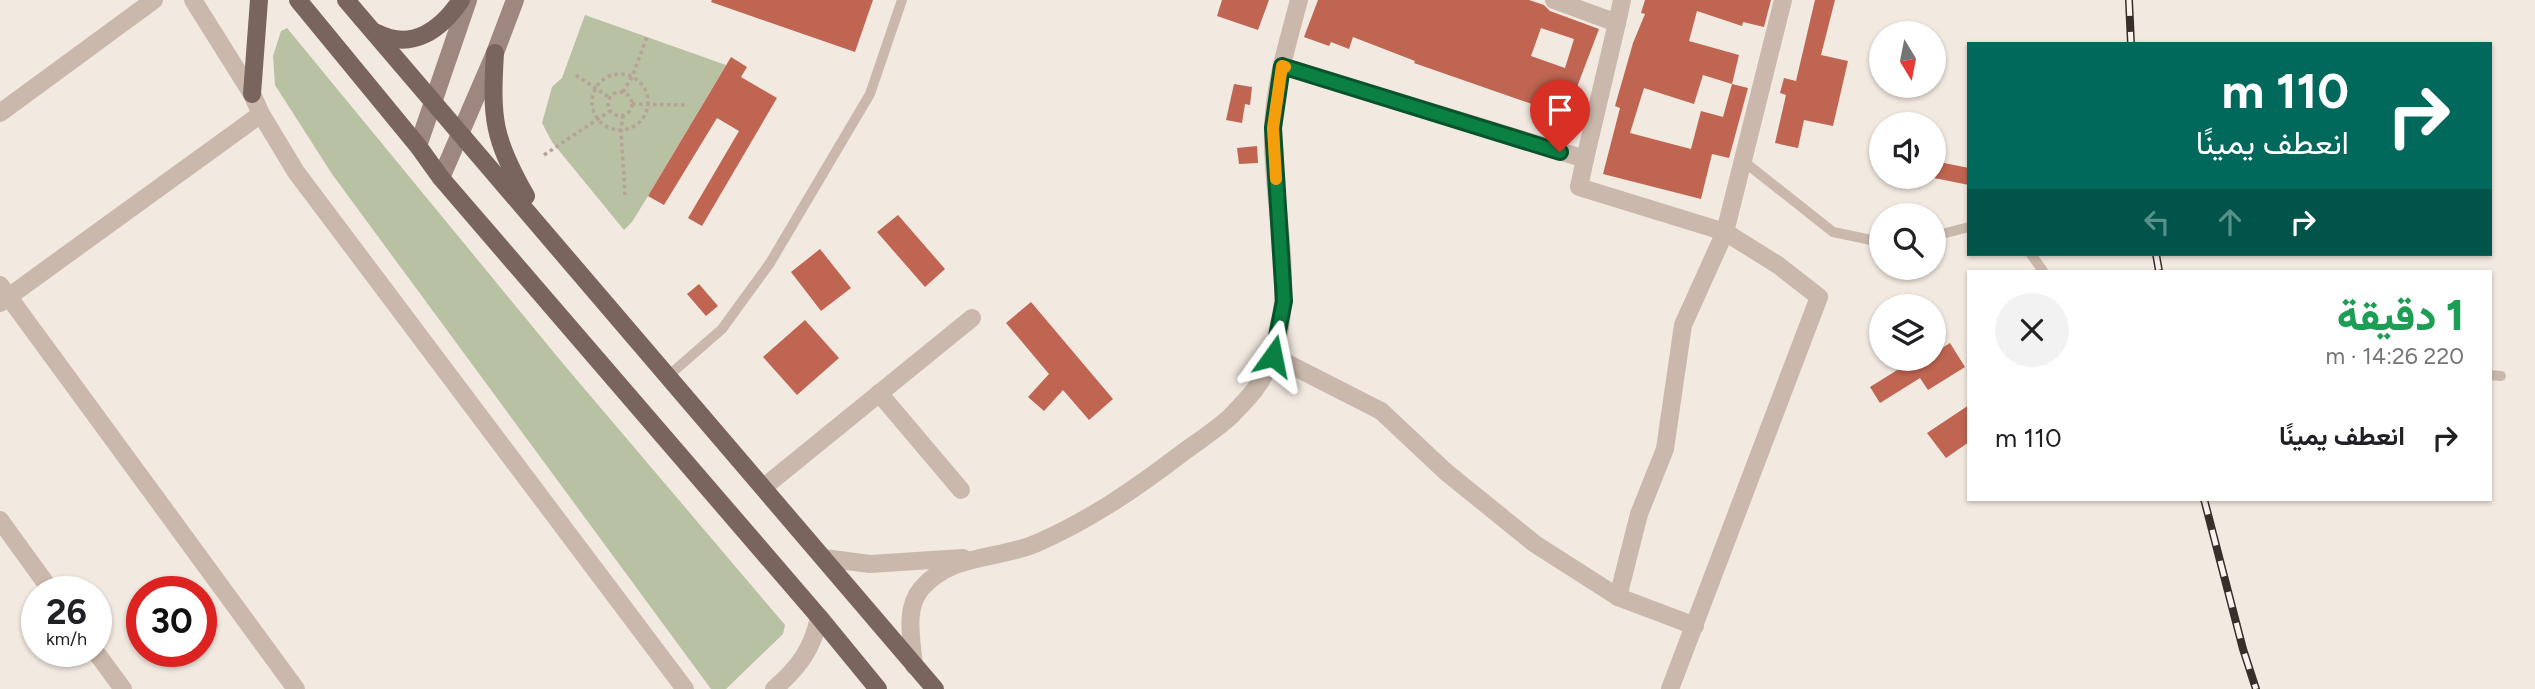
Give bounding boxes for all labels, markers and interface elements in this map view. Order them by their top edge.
north arrow [1869,21,1946,98]
map controls [1869,21,1946,371]
text: 110 m [2221,61,2349,120]
icon: right [2373,70,2464,161]
pin [1530,80,1590,152]
icon: arrive [1541,91,1579,129]
button: sound [1869,112,1946,189]
text: انعطف يمينًا [2196,124,2349,162]
button: search [1869,203,1946,280]
icon: left [2138,203,2176,241]
icon: ahead [2211,203,2249,241]
icon: right [2284,203,2322,241]
text: 1 دقيقة [2337,290,2464,341]
button: close [1995,293,2069,367]
button: layers [1869,294,1946,371]
position arrow [1236,319,1310,393]
text: 220 m · 14:26 [2326,342,2464,370]
icon: right [2426,419,2464,457]
text: انعطف يمينًا [2279,420,2405,452]
text: 110 m [1995,422,2062,454]
speed limit sign: 30 [126,576,217,667]
text: 26 [46,591,87,633]
text: km/h [46,628,87,650]

